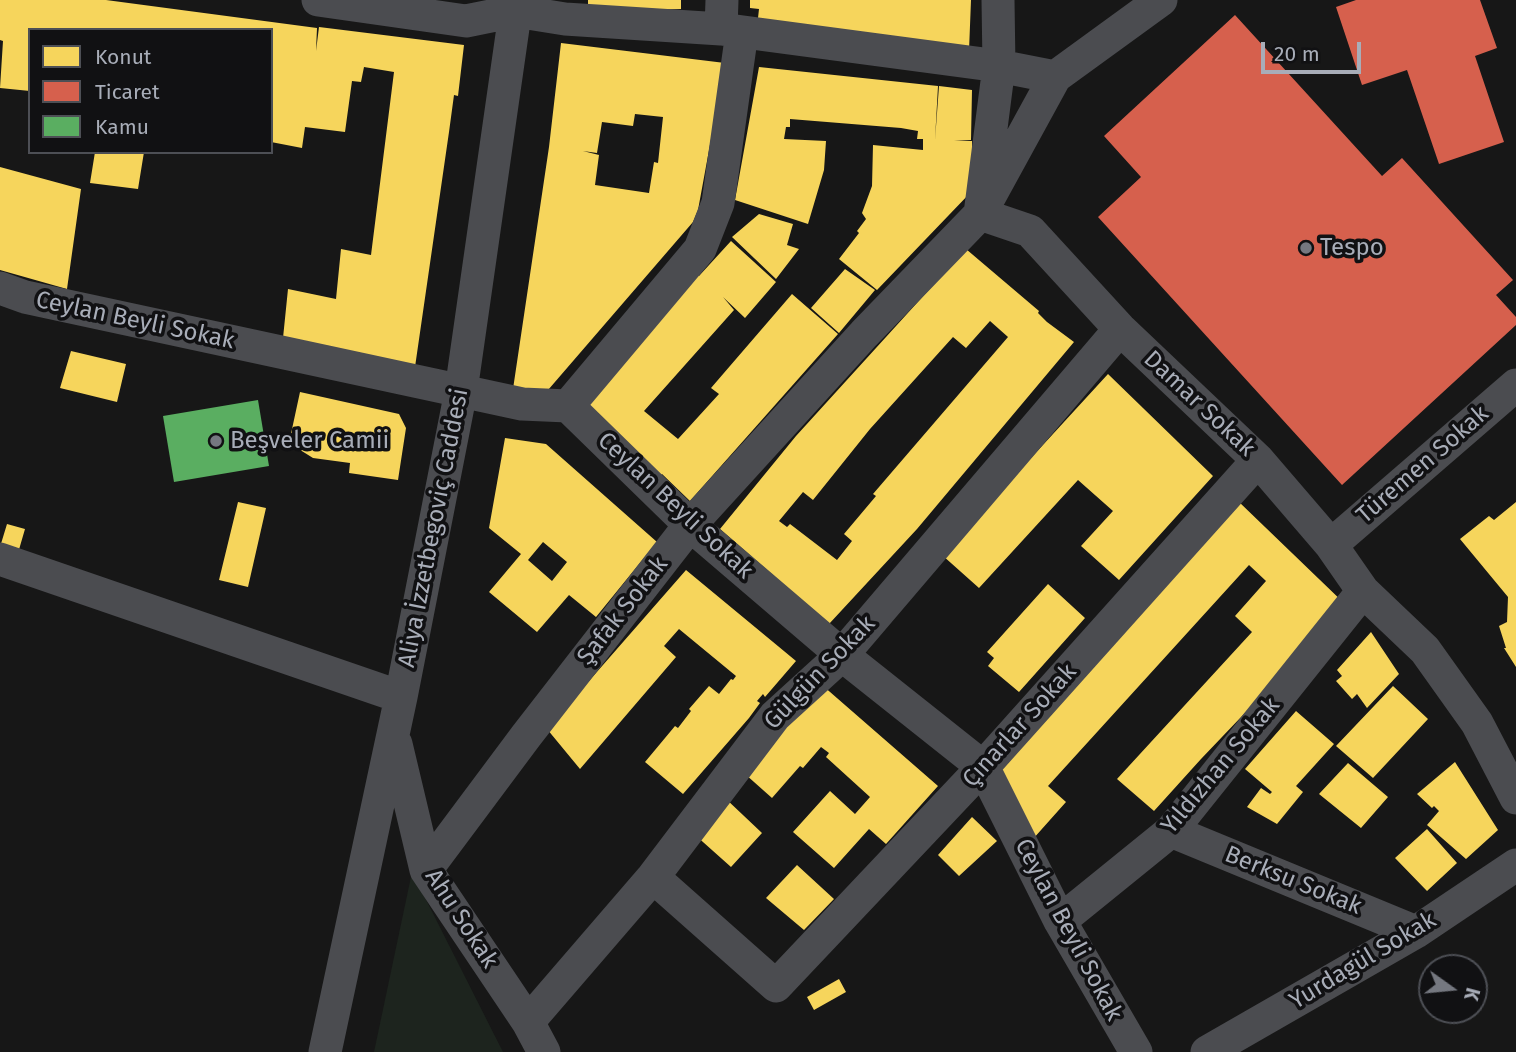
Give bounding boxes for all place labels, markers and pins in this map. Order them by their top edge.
place label: Tespo [1320,234,1384,262]
marker: Tespo [1298,240,1314,256]
place label: Beşveler Camii [230,427,389,455]
marker: Beşveler Camii [208,433,224,449]

